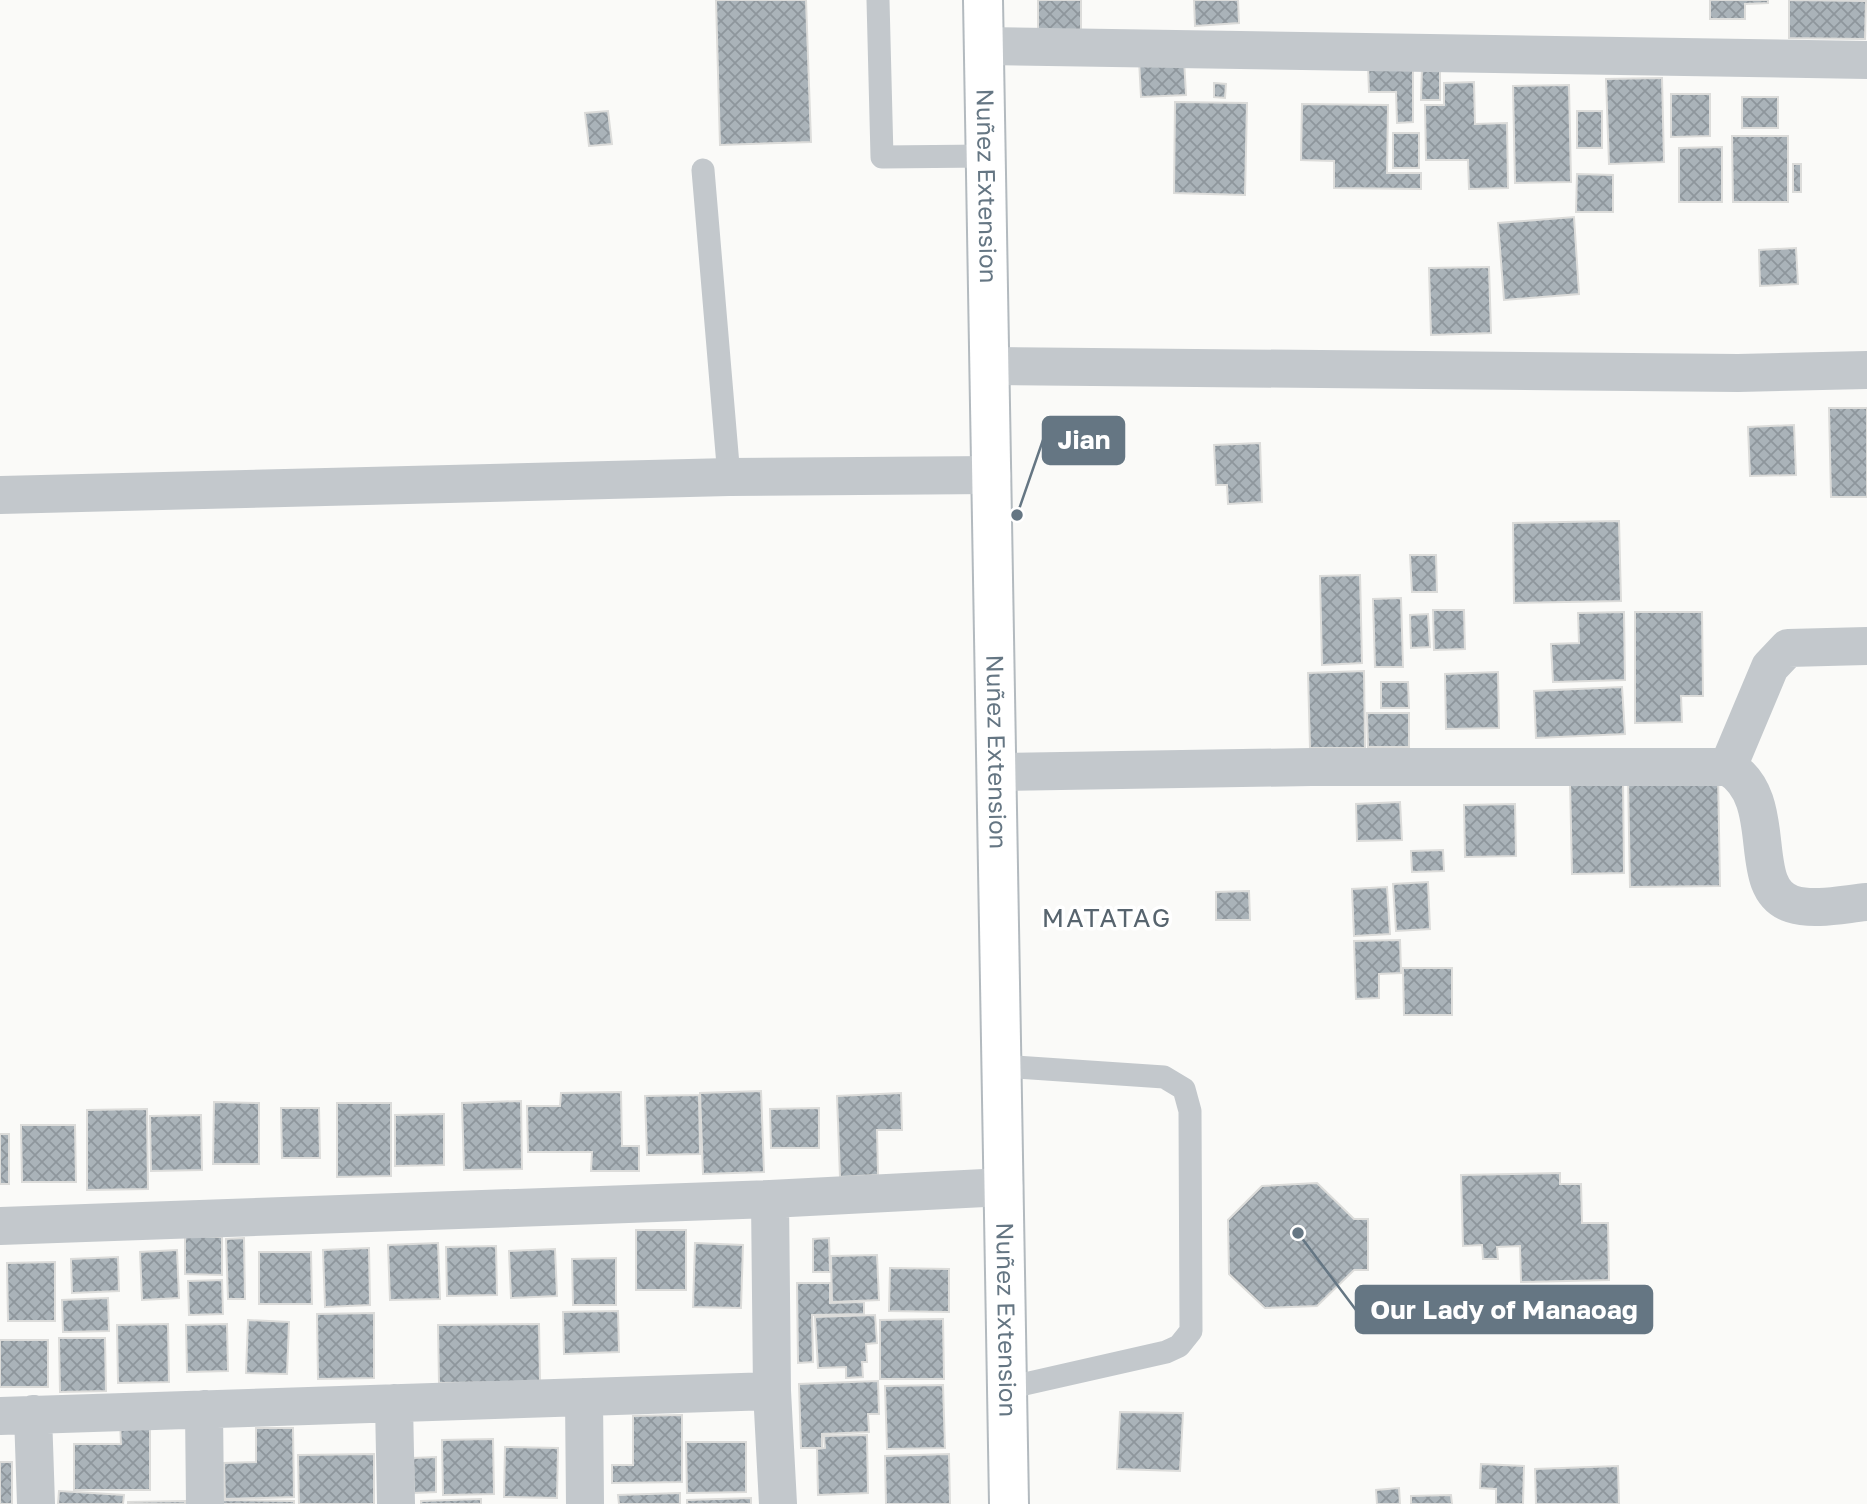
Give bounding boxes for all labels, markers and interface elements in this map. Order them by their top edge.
street label: Nuñez Extension [972,88,1004,284]
callout: Jian [1043,417,1124,464]
text: Jian [1058,424,1110,455]
street label: Nuñez Extension [981,654,1014,849]
district label: MATATAG [1042,902,1172,933]
street label: Nuñez Extension [991,1222,1023,1417]
callout: Our Lady of Manaoag [1356,1286,1652,1333]
text: Our Lady of Manaoag [1370,1294,1638,1325]

